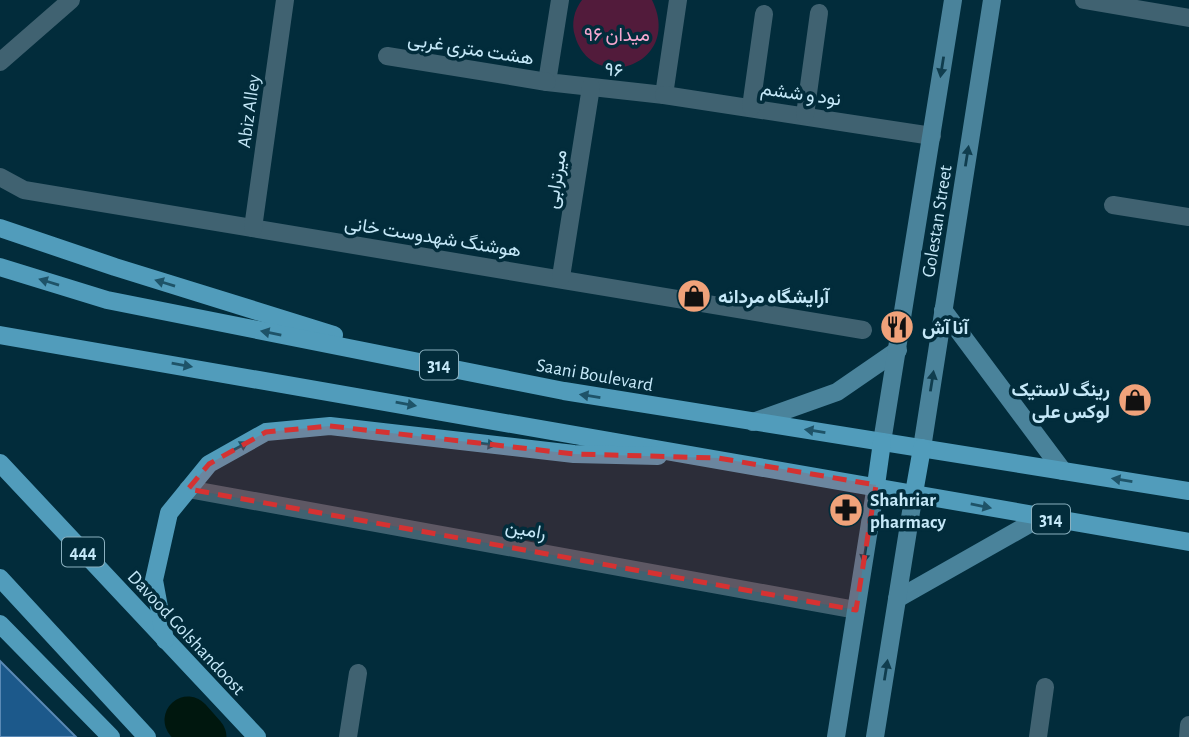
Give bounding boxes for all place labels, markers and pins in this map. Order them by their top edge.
shop icon: آرایشگاه مردانه [675,277,713,315]
place label: آرایشگاه مردانه [718,287,830,309]
restaurant icon: آنا آش [878,308,916,346]
place label: آنا آش [922,318,969,339]
place label: رینگ لاستیک لوکس علی [1011,380,1110,424]
shop icon: رینگ لاستیک لوکس علی [1116,381,1154,419]
pharmacy icon: Shahriar pharmacy [827,491,865,529]
place label: Shahriar pharmacy [870,491,946,532]

